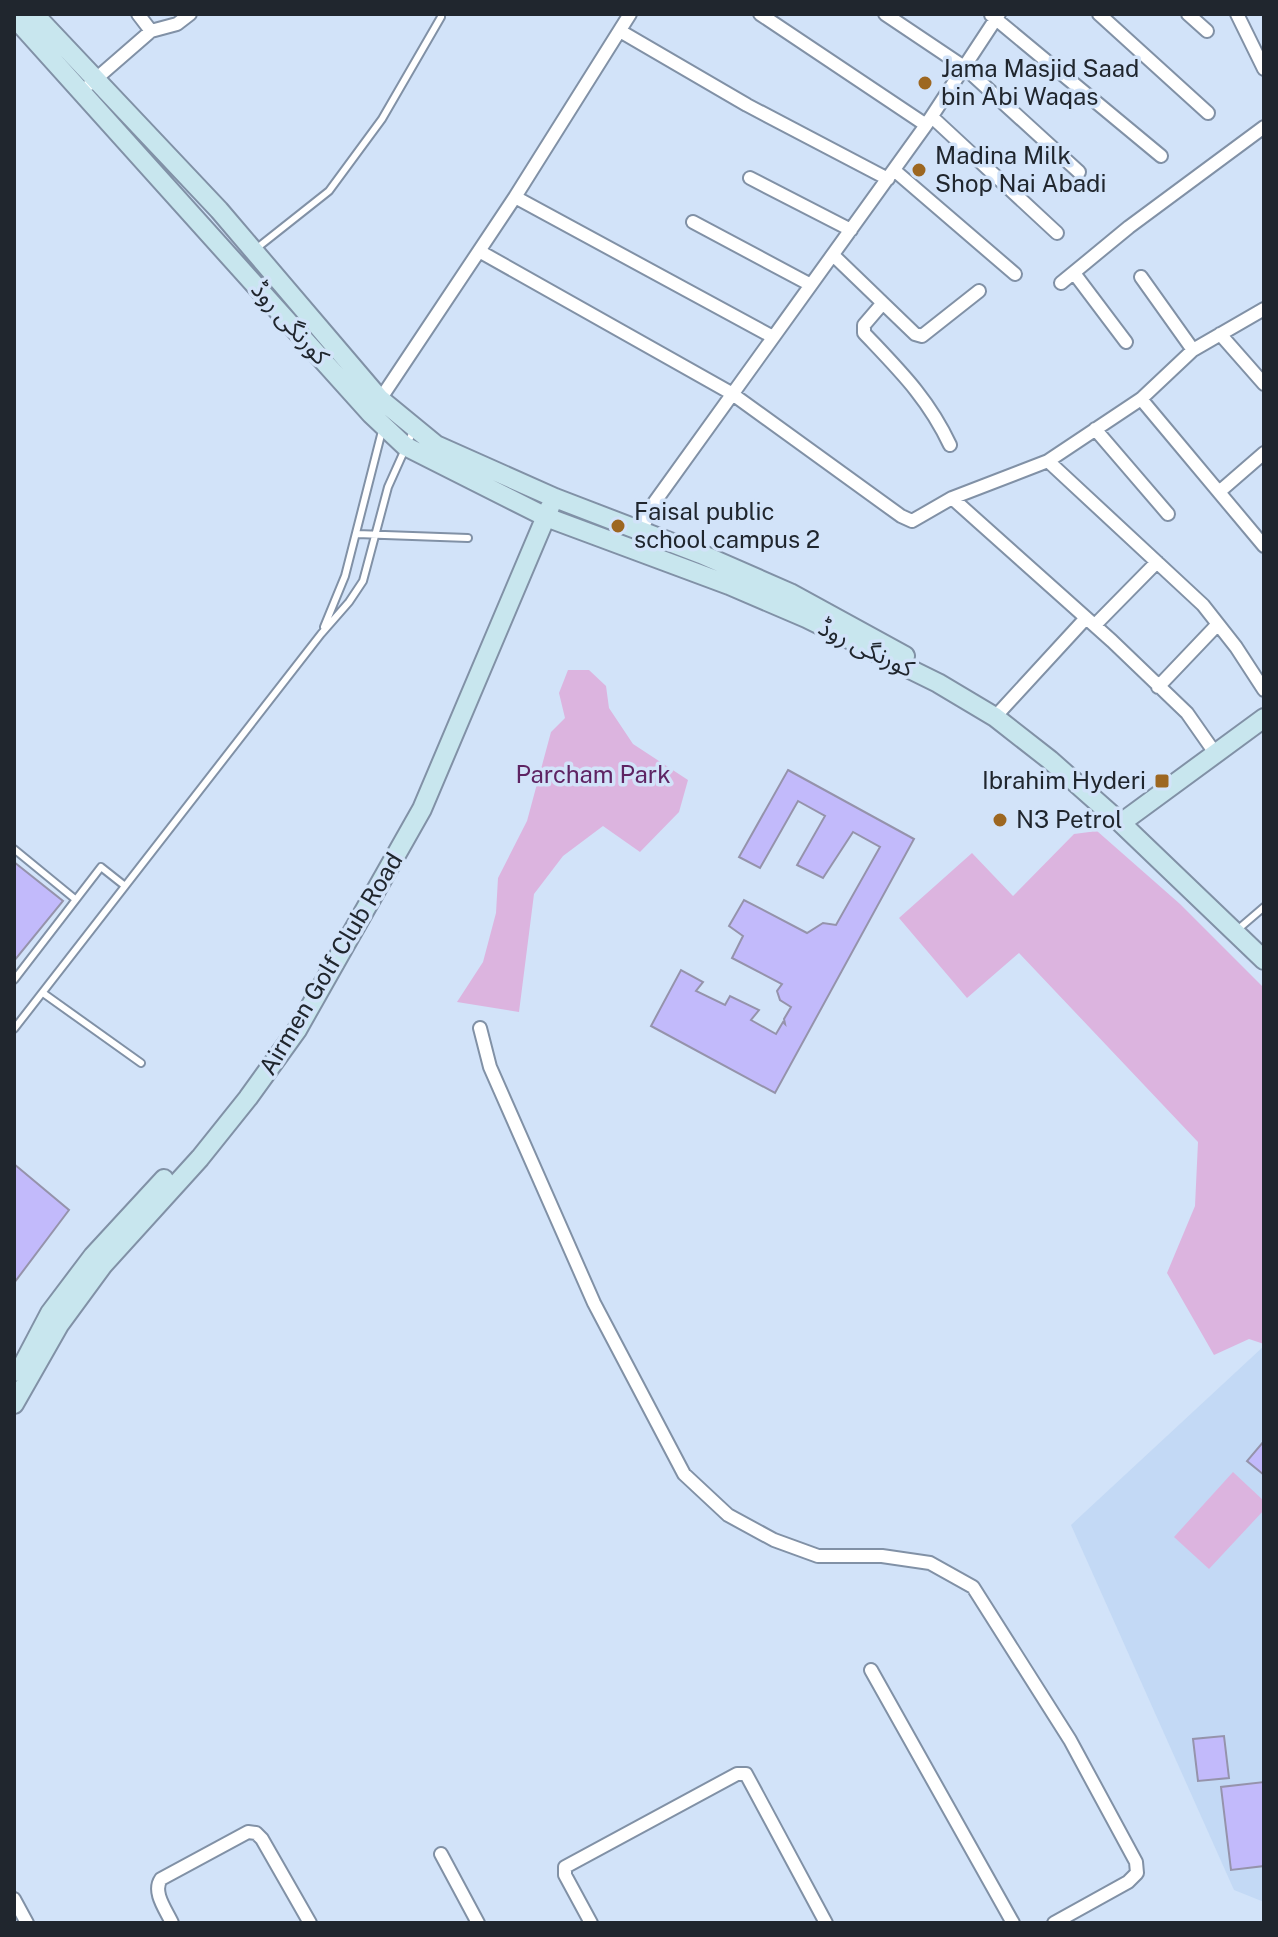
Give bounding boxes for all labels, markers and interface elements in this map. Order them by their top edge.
place label: Jama Masjid Saad bin Abi Waqas [941,54,1139,110]
marker: Jama Masjid Saad bin Abi Waqas [916,74,934,92]
place label: Madina Milk Shop Nai Abadi [935,141,1106,197]
marker: Madina Milk Shop Nai Abadi [910,161,928,179]
street label: کورنگی روڈ [245,275,336,371]
place label: Faisal public school campus 2 [634,497,820,553]
marker: Faisal public school campus 2 [609,517,627,535]
street label: کورنگی روڈ [814,612,920,684]
park label: Parcham Park [515,760,671,788]
place label: Ibrahim Hyderi [982,766,1146,794]
marker: Ibrahim Hyderi [1153,772,1171,790]
place label: N3 Petrol [1016,805,1123,833]
marker: N3 Petrol [991,811,1009,829]
street label: Airmen Golf Club Road [253,847,408,1080]

